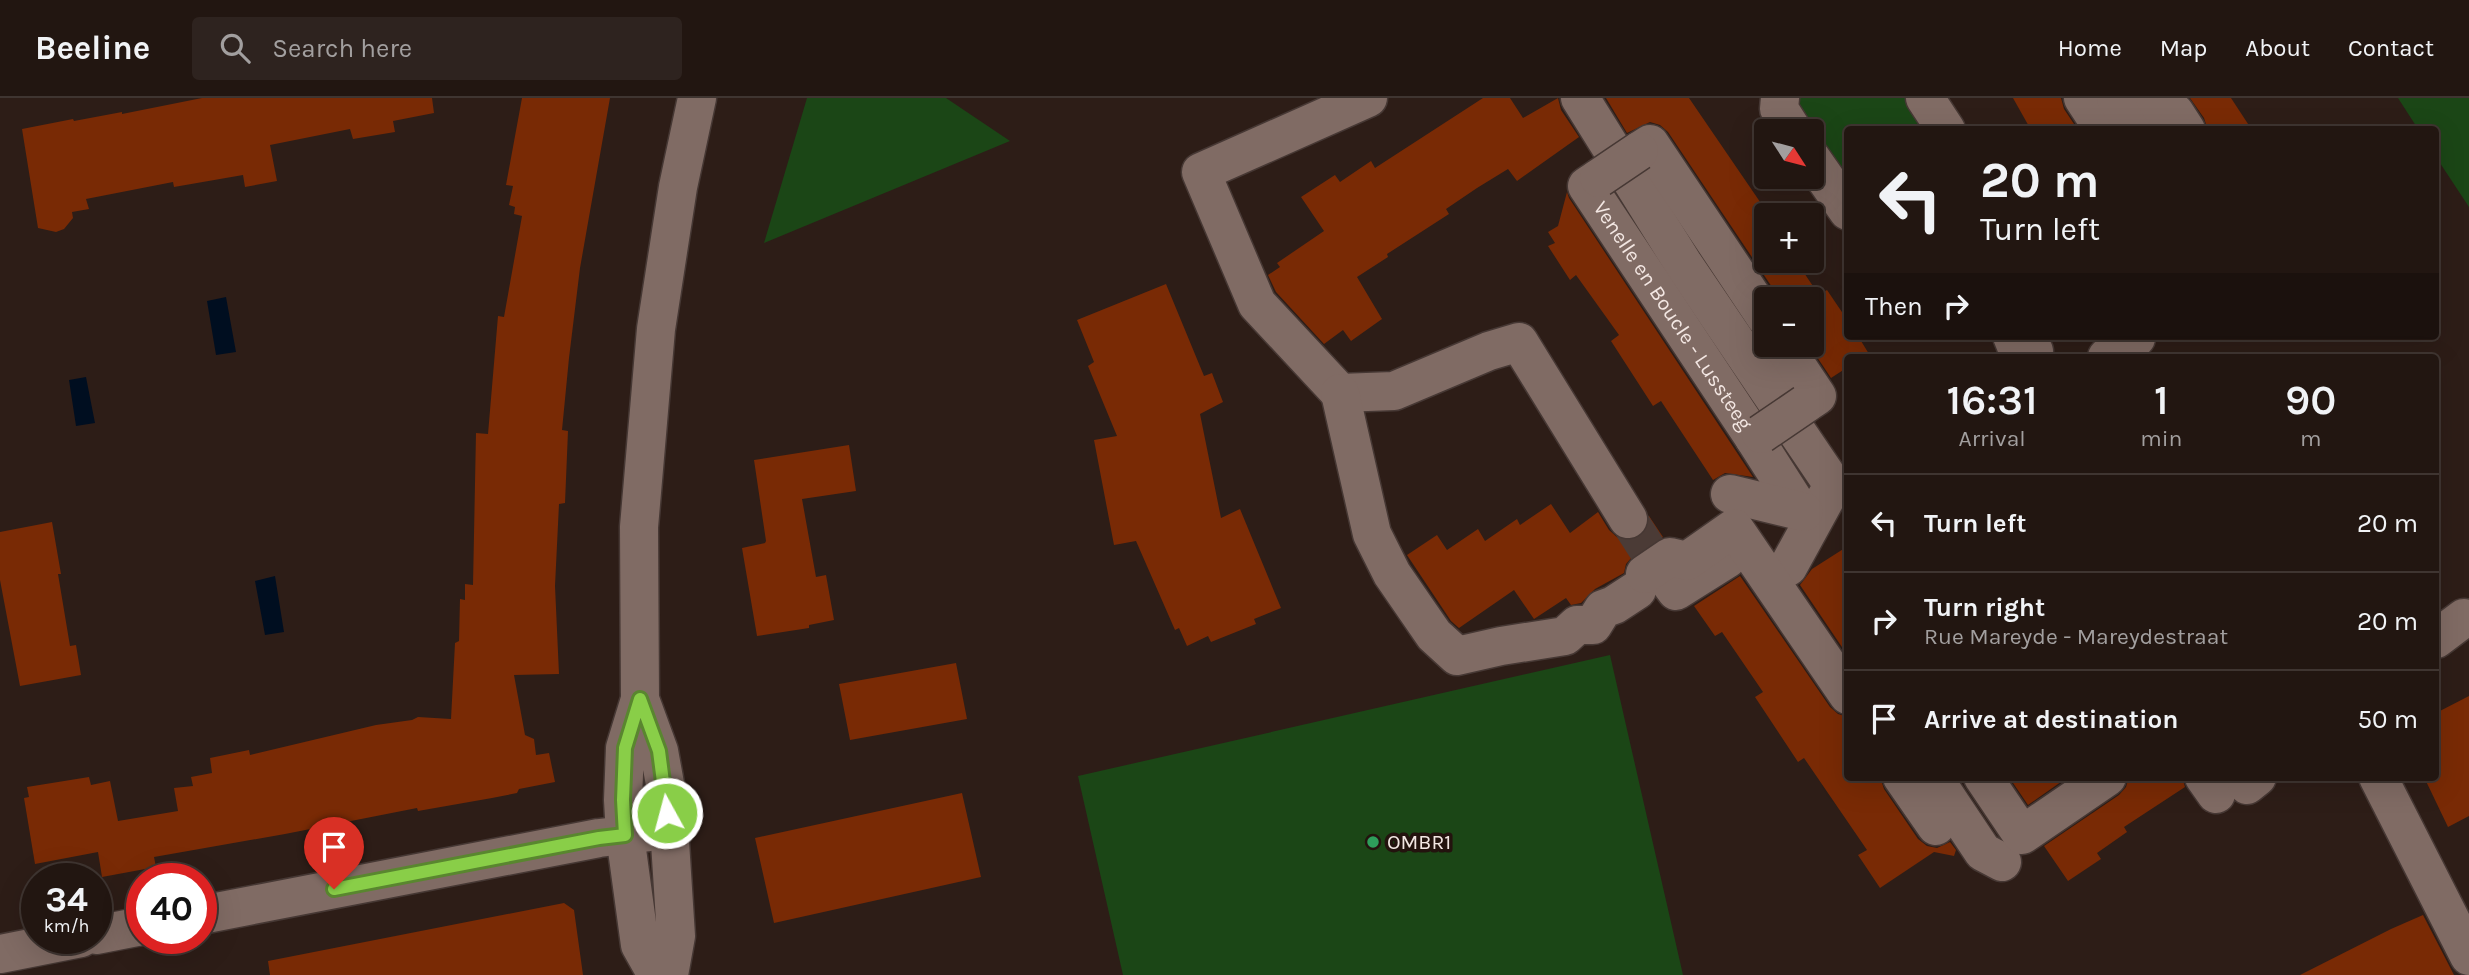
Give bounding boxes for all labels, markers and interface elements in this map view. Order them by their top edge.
search box [192,17,682,80]
text: Beeline [35,29,150,67]
icon: search [216,29,254,67]
text: Search here [272,33,412,64]
text: Home [2058,34,2122,62]
text: Map [2160,34,2207,62]
text: About [2245,34,2310,62]
text: Contact [2348,34,2434,62]
north arrow [1754,119,1824,189]
map controls [1754,119,1824,357]
text: 20 m [1980,152,2100,209]
icon: left [1865,154,1956,245]
street label: Venelle en Boucle - Lussteeg [1588,197,1757,435]
button: + [1754,203,1824,273]
text: Turn left [1980,211,2100,248]
button: − [1754,287,1824,357]
icon: right [1937,287,1975,325]
text: Then [1865,291,1923,322]
text: 16:31 [1947,375,2038,425]
text: 1 [2154,375,2169,425]
text: 90 [2285,375,2336,425]
text: Arrival [1958,425,2026,452]
text: min [2140,425,2182,452]
text: m [2300,425,2321,452]
icon: left [1865,504,1903,542]
text: Turn left [1924,508,2026,539]
text: 20 m [2357,508,2418,539]
text: Turn right [1924,592,2045,623]
icon: right [1865,602,1903,640]
text: 20 m [2357,606,2418,637]
text: Rue Mareyde - Mareydestraat [1924,623,2228,650]
icon: arrive [1865,700,1903,738]
text: Arrive at destination [1924,704,2178,735]
text: 50 m [2357,704,2418,735]
position arrow [630,776,704,850]
pin [304,817,364,889]
icon: arrive [315,828,353,866]
place label: OMBR1 [1387,830,1451,854]
marker: OMBR1 [1365,834,1381,850]
speed limit sign: 40 [126,863,217,954]
text: 34 [45,879,88,920]
text: km/h [44,915,89,937]

